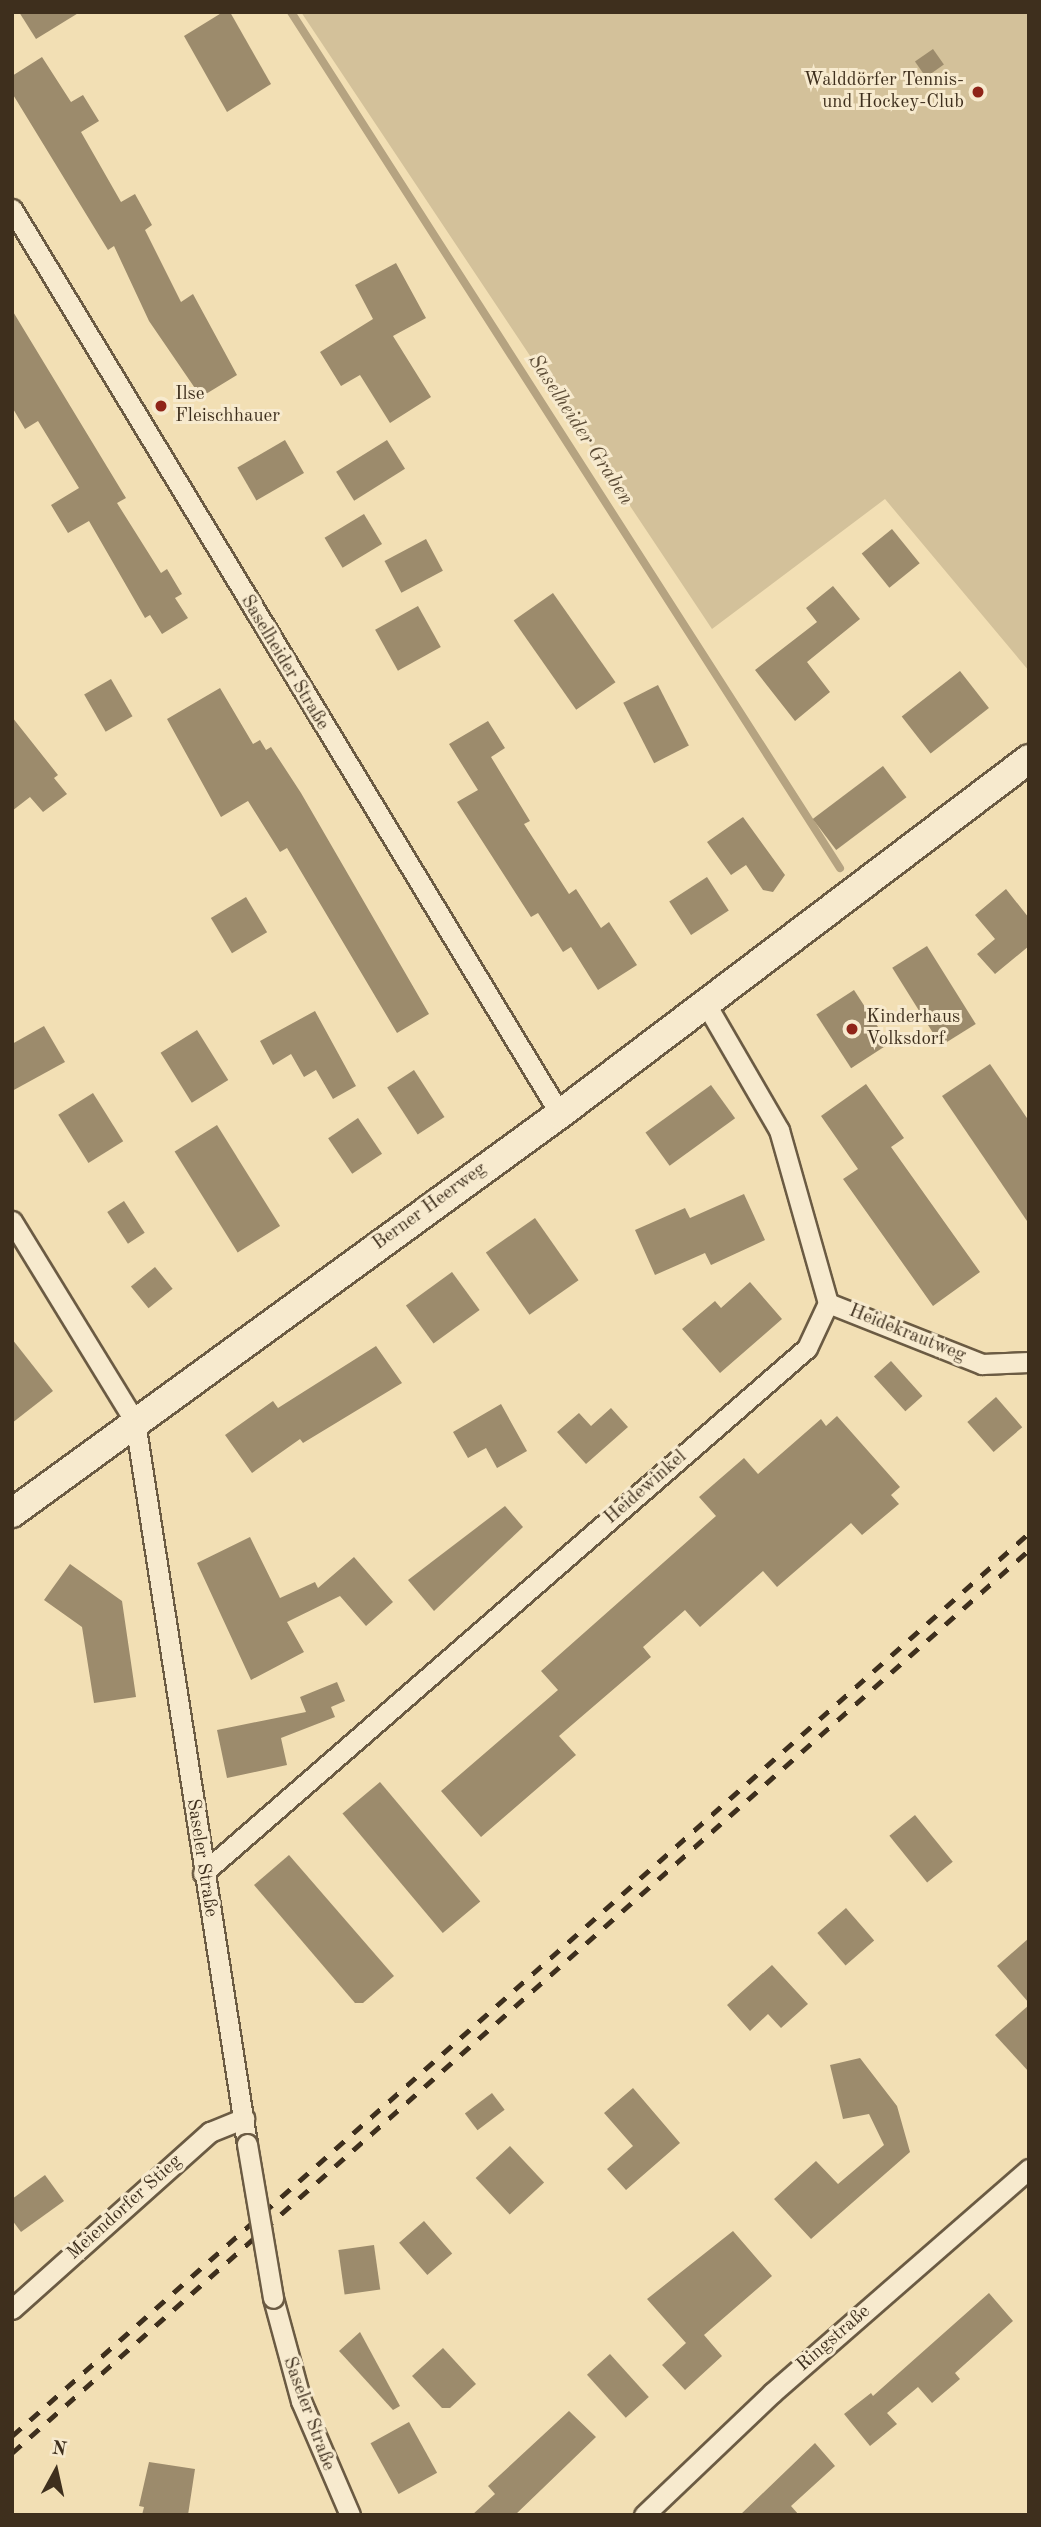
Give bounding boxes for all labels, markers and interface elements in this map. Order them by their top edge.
place label: Walddörfer Tennis- und Hockey-Club [804,70,964,114]
marker: Walddörfer Tennis- und Hockey-Club [970,84,986,100]
water label: Saselheider Graben [522,350,638,510]
place label: Ilse Fleischhauer [175,384,280,428]
marker: Ilse Fleischhauer [153,398,169,414]
street label: Saselheider Straße [235,591,333,735]
place label: Kinderhaus Volksdorf [866,1007,960,1051]
marker: Kinderhaus Volksdorf [844,1021,860,1037]
street label: Berner Heerweg [369,1158,491,1256]
street label: Heidekrautweg [845,1300,969,1368]
street label: Heidewinkel [600,1446,692,1530]
street label: Saseler Straße [180,1797,222,1919]
street label: Meiendorfer Stieg [63,2150,187,2266]
street label: Ringstraße [793,2301,875,2377]
street label: Saseler Straße [277,2354,339,2474]
north arrow [21,2436,91,2506]
text: N [50,2439,68,2460]

